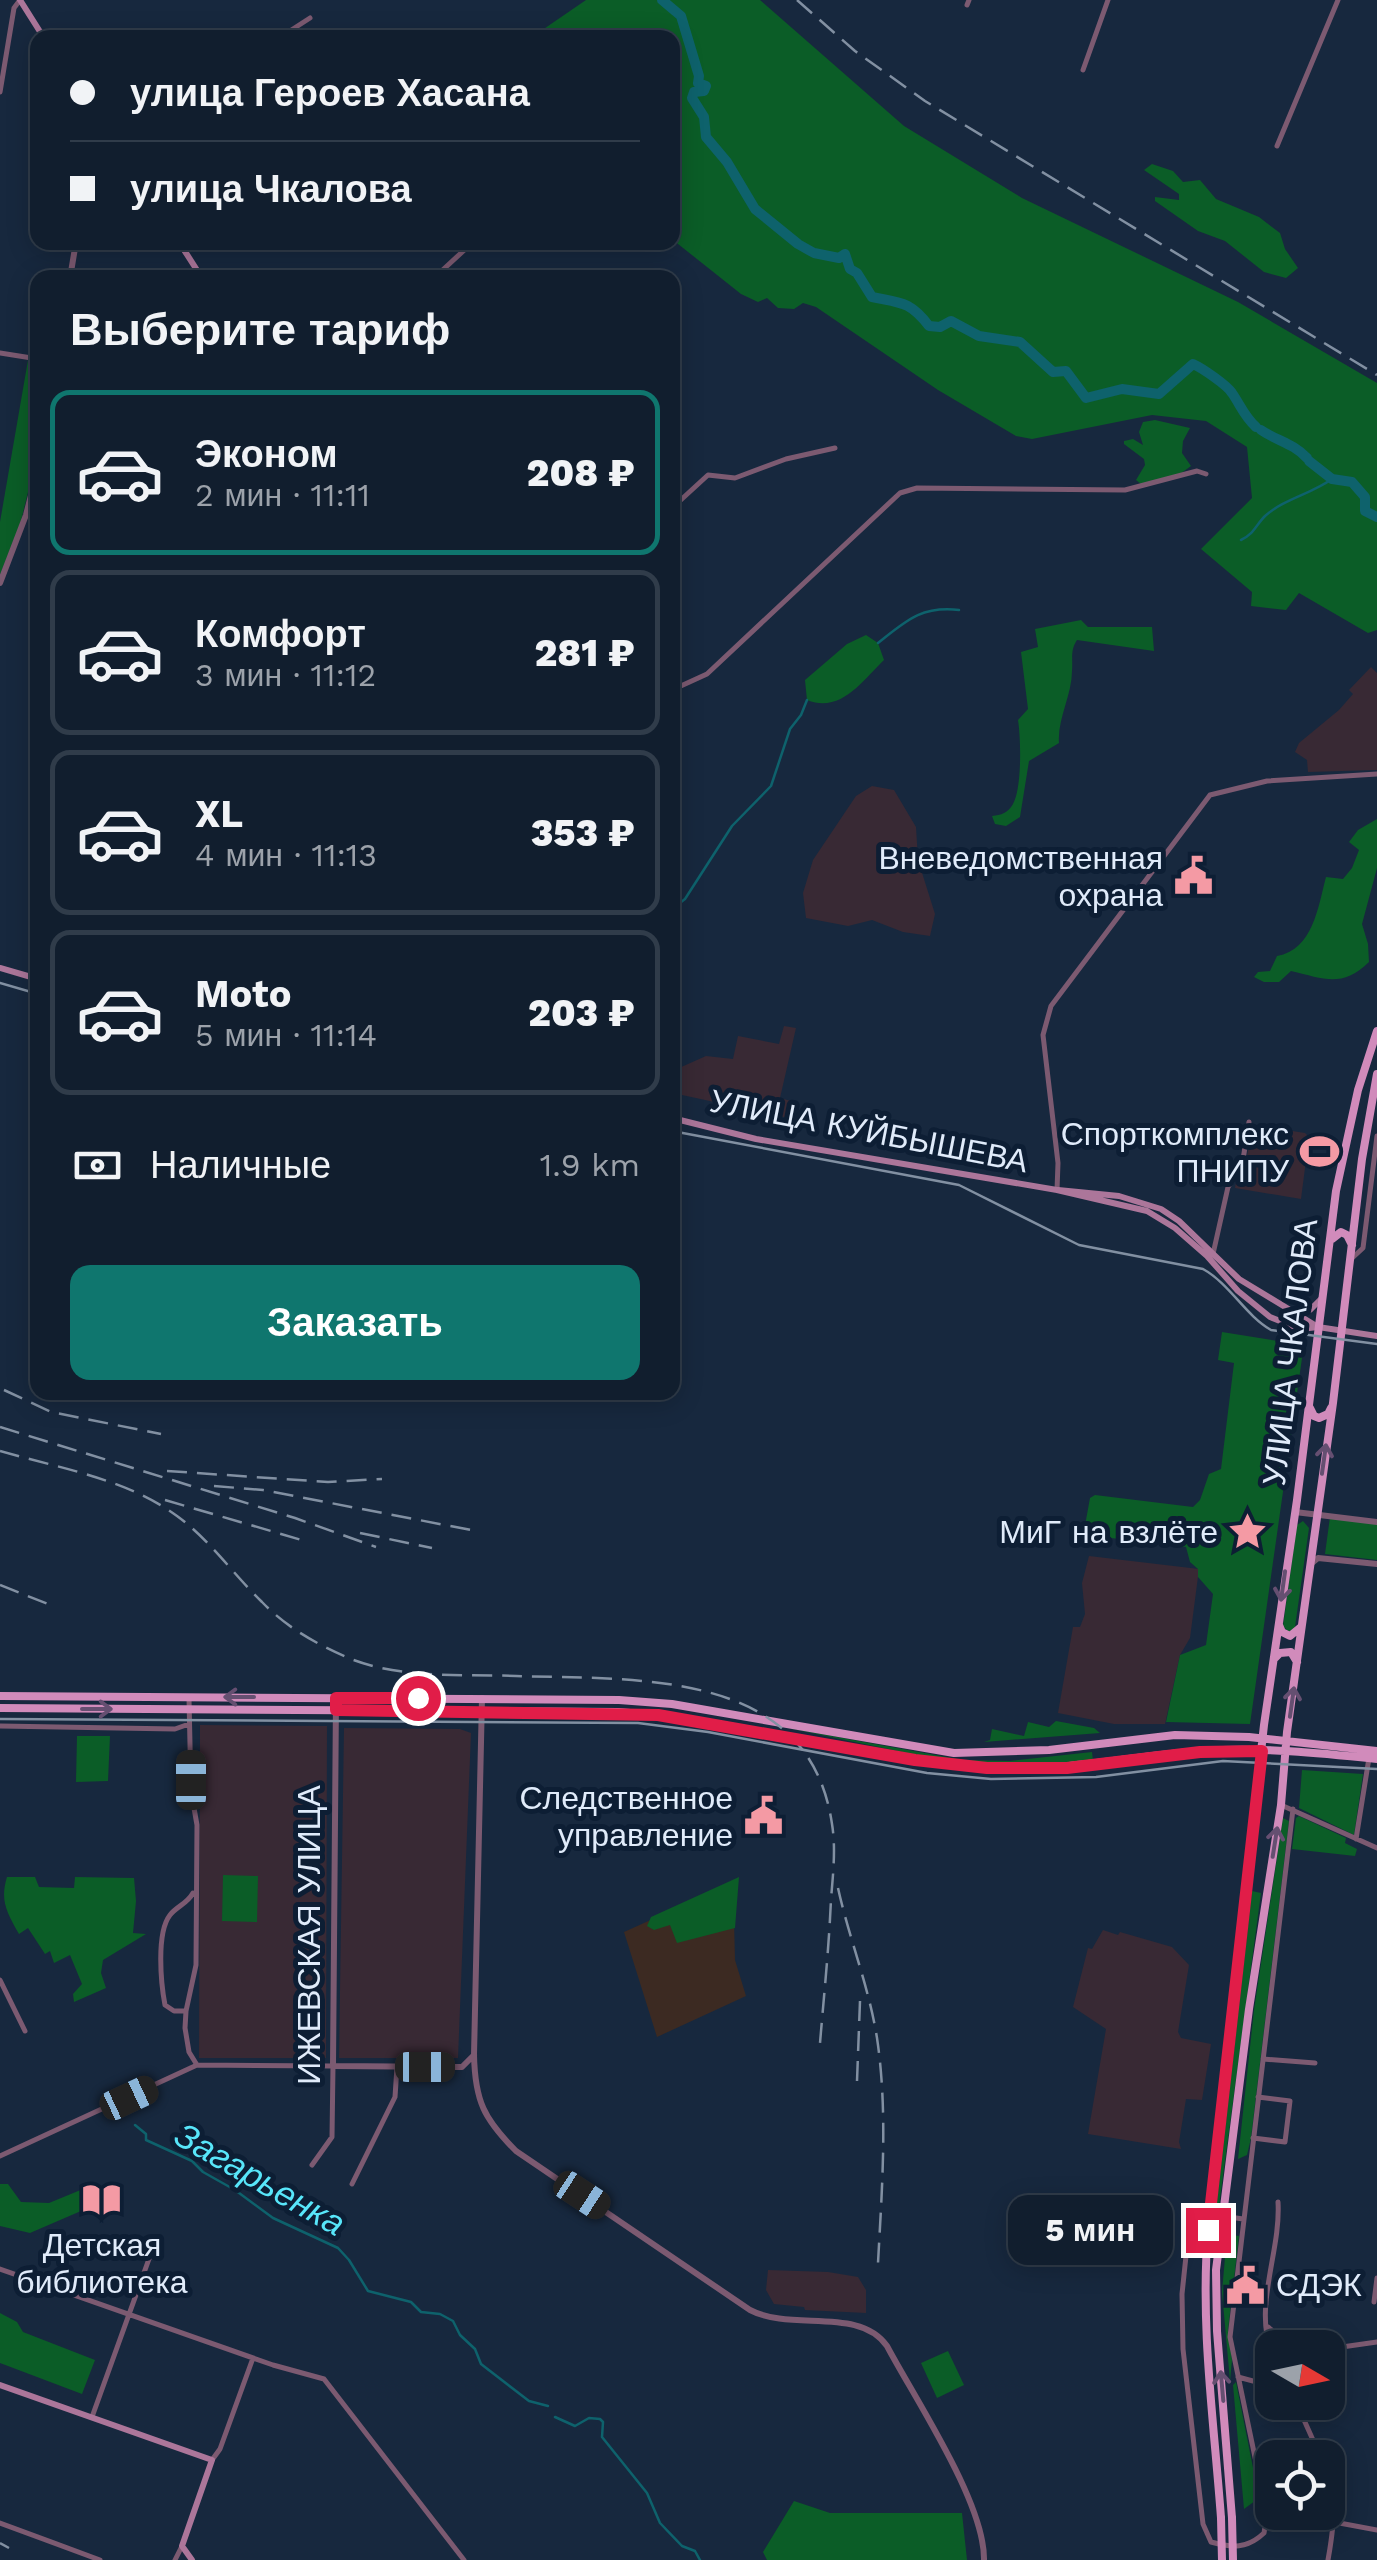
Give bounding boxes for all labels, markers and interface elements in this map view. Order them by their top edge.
text: улица Героев Хасана [130,71,530,115]
text: улица Чкалова [130,167,412,211]
text: Выберите тариф [70,303,450,356]
icon: car [75,428,165,518]
text: Эконом [195,432,338,476]
text: 208 ₽ [527,451,635,495]
text: 2 мин · 11:11 [195,476,370,514]
icon: car [75,608,165,698]
text: Комфорт [195,612,366,656]
text: 281 ₽ [534,631,635,675]
text: 3 мин · 11:12 [195,656,376,694]
icon: car [75,788,165,878]
text: XL [195,792,243,836]
text: 353 ₽ [531,811,635,855]
text: 4 мин · 11:13 [195,836,377,874]
place label: Вневедомственная охрана [878,839,1163,914]
public building icon: Вневедомственная охрана [1172,855,1214,897]
icon: car [75,968,165,1058]
text: Moto [195,972,291,1016]
text: 203 ₽ [528,991,635,1035]
text: 5 мин · 11:14 [195,1016,377,1054]
street label: УЛИЦА КУЙБЫШЕВА [707,1082,1032,1181]
place label: Спорткомплекс ПНИПУ [1061,1115,1290,1190]
sports icon: Спорткомплекс ПНИПУ [1298,1131,1340,1173]
icon: cash [70,1138,125,1193]
text: Наличные [150,1143,331,1187]
text: 1.9 km [540,1146,640,1184]
street label: УЛИЦА ЧКАЛОВА [1255,1216,1325,1488]
button: Заказать [70,1265,640,1380]
one-way arrow [1316,1443,1334,1476]
place icon: МиГ на взлёте [1227,1511,1269,1553]
place label: МиГ на взлёте [999,1513,1218,1551]
one-way arrow [1273,1569,1291,1602]
route start [396,1676,441,1721]
one-way arrow [1283,1686,1301,1718]
one-way arrow [223,1688,256,1706]
one-way arrow [81,1699,113,1718]
car [176,1750,206,1810]
place label: Следственное управление [519,1779,733,1854]
street label: ИЖЕВСКАЯ УЛИЦА [290,1785,328,2085]
public building icon: Следственное управление [742,1795,784,1837]
one-way arrow [1266,1826,1284,1859]
car [395,2052,455,2082]
car [95,2072,163,2124]
water label: Загарьенка [167,2113,353,2245]
car [549,2166,615,2224]
library icon: Детская библиотека [81,2179,123,2221]
callout: 5 мин [1008,2195,1173,2265]
route end [1186,2208,1231,2253]
text: 5 мин [1046,2211,1135,2249]
place label: Детская библиотека [16,2226,188,2301]
public building icon: СДЭК [1225,2264,1267,2306]
place label: СДЭК [1276,2266,1362,2304]
north arrow [1255,2330,1345,2420]
map controls [1255,2330,1345,2530]
one-way arrow [1212,2370,1231,2402]
button: locate [1255,2440,1345,2530]

